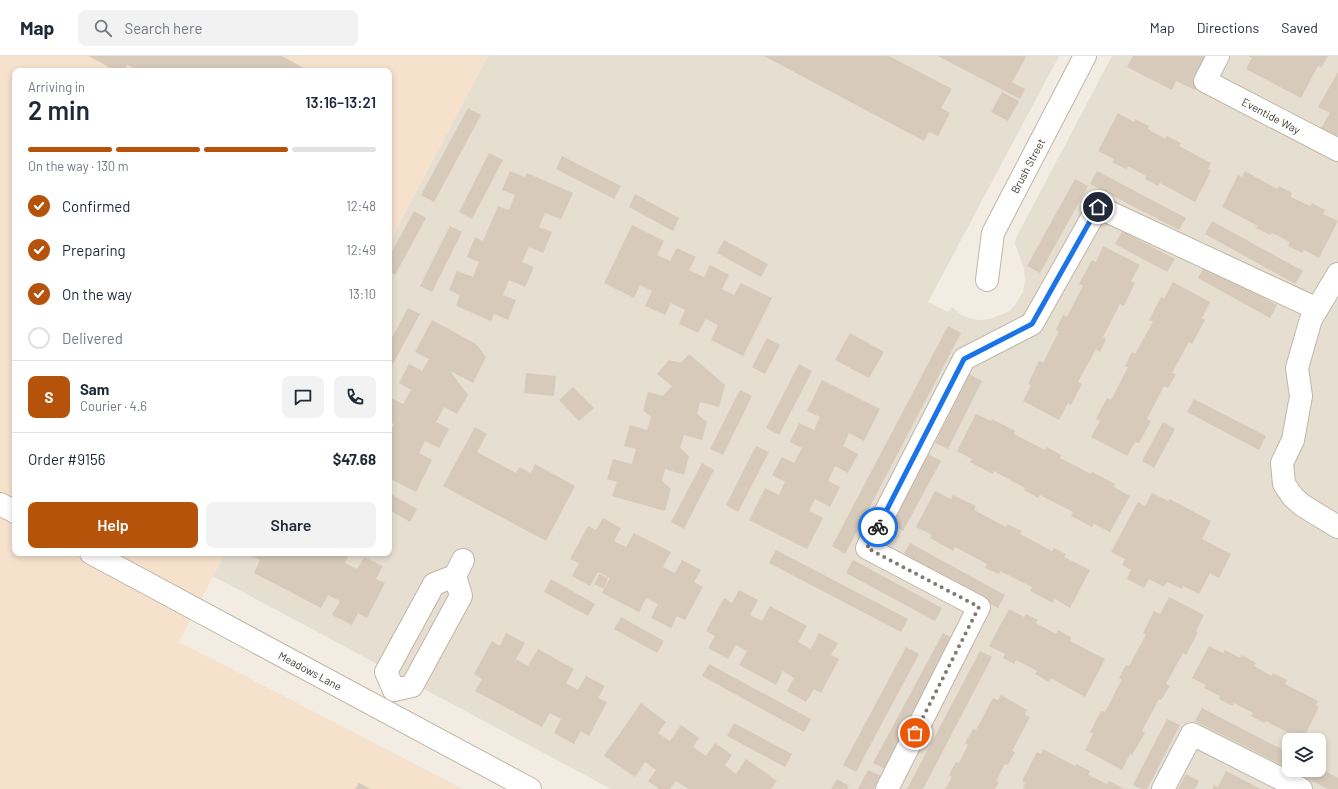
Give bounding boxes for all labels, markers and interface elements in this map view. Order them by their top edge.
search box [78,10,358,46]
text: Map [20,16,54,39]
icon: search [92,17,114,39]
text: Search here [124,19,202,37]
text: Map [1150,19,1175,36]
text: Directions [1197,19,1259,36]
text: Saved [1281,19,1318,36]
text: Arriving in [28,79,85,95]
text: 13:16–13:21 [305,93,376,111]
text: 2 min [28,94,90,125]
street label: Eventide Way [1240,95,1303,136]
street label: Brush Street [1008,136,1047,195]
text: On the way · 130 m [28,158,129,174]
pin [1081,190,1115,224]
icon: check [28,195,50,217]
icon: home [1087,196,1109,218]
text: Confirmed [62,197,130,215]
text: 12:48 [346,198,376,214]
icon: check [28,239,50,261]
text: Preparing [62,241,126,259]
text: 12:49 [346,242,376,258]
icon: check [28,283,50,305]
text: On the way [62,285,132,303]
text: 13:10 [348,286,376,302]
text: Delivered [62,329,123,347]
button: chat [282,376,324,418]
button: phone [334,376,376,418]
text: Sam [80,380,109,398]
text: S [45,388,53,406]
text: Courier · 4.6 [80,398,147,414]
text: Order #9156 [28,450,105,468]
text: $47.68 [333,450,376,468]
button: Help [28,502,198,548]
button: Share [206,502,376,548]
courier [858,507,898,547]
icon: bike [867,516,889,538]
street label: Meadows Lane [276,648,344,693]
pin [898,716,932,750]
icon: bag [904,722,926,744]
map controls [1282,733,1326,777]
button: layers [1282,733,1326,777]

